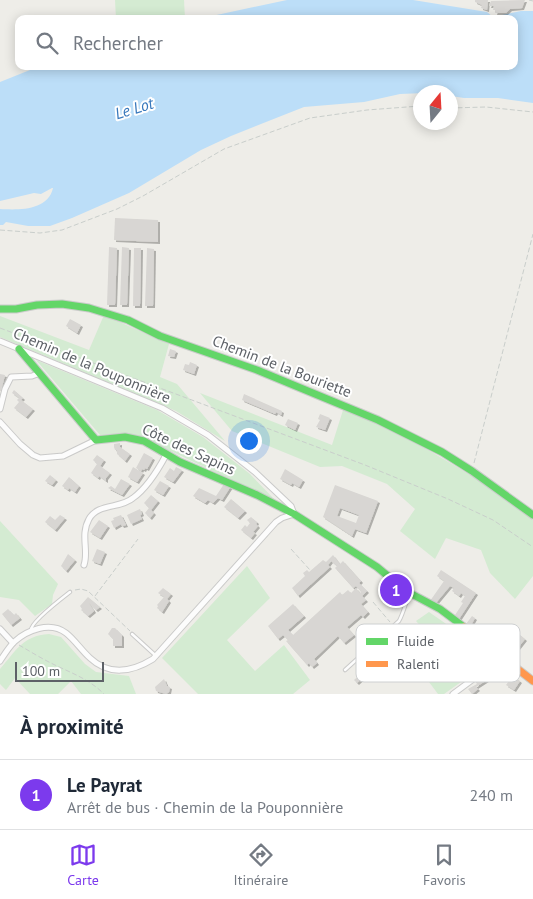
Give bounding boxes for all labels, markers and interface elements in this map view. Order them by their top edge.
search box [15,15,518,70]
icon: search [33,29,61,57]
text: Rechercher [73,31,163,55]
north arrow [413,85,458,130]
water label: Le Lot [112,92,157,123]
street label: Chemin de la Pouponnière [10,323,174,407]
street label: Chemin de la Bouriette [210,331,354,401]
street label: Côte des Sapins [139,419,239,479]
your location [236,428,262,454]
pin: 1 [380,571,412,609]
legend [356,624,520,682]
text: Fluide [397,632,434,650]
text: Ralenti [397,655,440,673]
scale bar [15,659,104,682]
text: 100 m [22,662,60,680]
text: À proximité [20,713,124,740]
text: Le Payrat [67,773,142,797]
text: 1 [31,785,41,805]
text: 240 m [470,785,513,805]
text: Arrêt de bus · Chemin de la Pouponnière [67,797,343,817]
tab: Carte [67,841,99,889]
tab: Itinéraire [234,841,288,889]
tab: Favoris [423,841,466,889]

